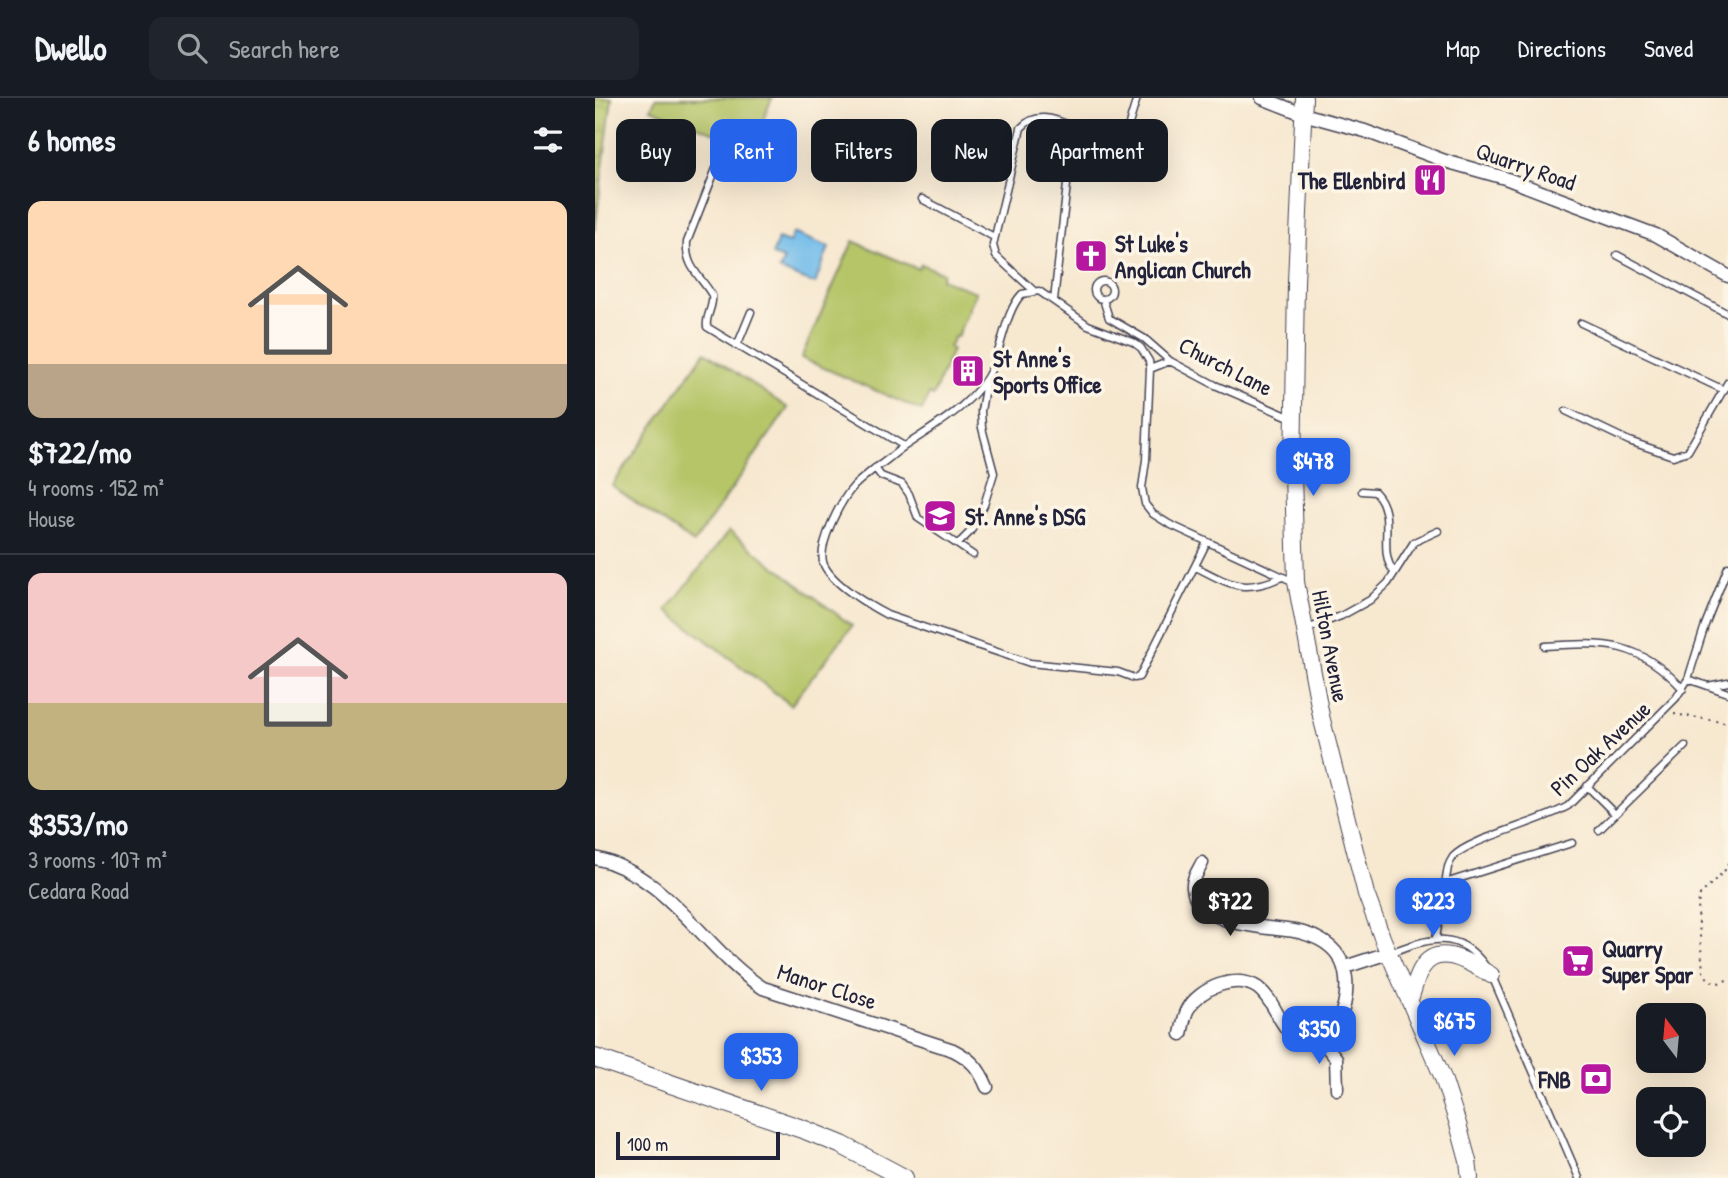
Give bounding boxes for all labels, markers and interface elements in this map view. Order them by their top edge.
search box [149,17,639,80]
text: Dwello [35,26,107,70]
icon: search [173,29,211,67]
text: Search here [229,31,340,66]
text: Map [1446,32,1480,64]
text: Directions [1518,32,1606,64]
text: Saved [1644,32,1693,64]
chip: Buy [616,119,696,182]
chip: Rent [710,119,797,182]
chip: Filters [811,119,917,182]
chip: New [931,119,1012,182]
chip: Apartment [1026,119,1168,182]
text: 6 homes [28,120,115,160]
icon: filters [529,121,567,159]
street label: Quarry Road [1472,134,1580,198]
restaurant icon: The Ellenbird [1411,161,1449,199]
place label: The Ellenbird [1297,165,1405,196]
place label: St Luke's Anglican Church [1115,228,1251,286]
church icon: St Luke's Anglican Church [1072,237,1110,275]
icon: home [235,247,361,373]
street label: Church Lane [1174,329,1278,403]
place label: St Anne's Sports Office [993,343,1103,401]
building icon: St Anne's Sports Office [949,352,987,390]
text: $722/mo [28,432,131,472]
pin: $478 [1272,438,1354,498]
text: $478 [1292,445,1334,476]
text: 4 rooms · 152 m² [28,472,164,503]
school or university icon: St. Anne's DSG [921,497,959,535]
place label: St. Anne's DSG [965,501,1086,532]
text: House [28,503,75,534]
street label: Hilton Avenue [1305,587,1357,705]
icon: home [235,619,361,745]
street label: Pin Oak Avenue [1543,693,1657,803]
text: $353/mo [28,804,128,844]
text: 3 rooms · 107 m² [28,844,167,875]
text: Cedara Road [28,875,129,906]
pin: $722 [1189,878,1271,938]
pin: $223 [1392,878,1474,938]
text: $722 [1208,885,1252,916]
text: $223 [1411,885,1455,916]
place label: Quarry Super Spar [1602,933,1693,991]
supermarket icon: Quarry Super Spar [1559,942,1597,980]
street label: Manor Close [773,955,881,1017]
pin: $675 [1413,998,1495,1058]
north arrow [1636,1003,1706,1073]
map controls [1636,1003,1706,1157]
text: $675 [1433,1005,1475,1036]
pin: $350 [1278,1006,1360,1066]
text: $350 [1298,1013,1340,1044]
pin: $353 [720,1034,802,1093]
text: $353 [740,1040,782,1071]
bank icon: FNB [1577,1060,1615,1098]
place label: FNB [1537,1064,1571,1095]
button: locate [1636,1087,1706,1157]
scale bar [616,1129,781,1161]
text: 100 m [627,1131,668,1157]

